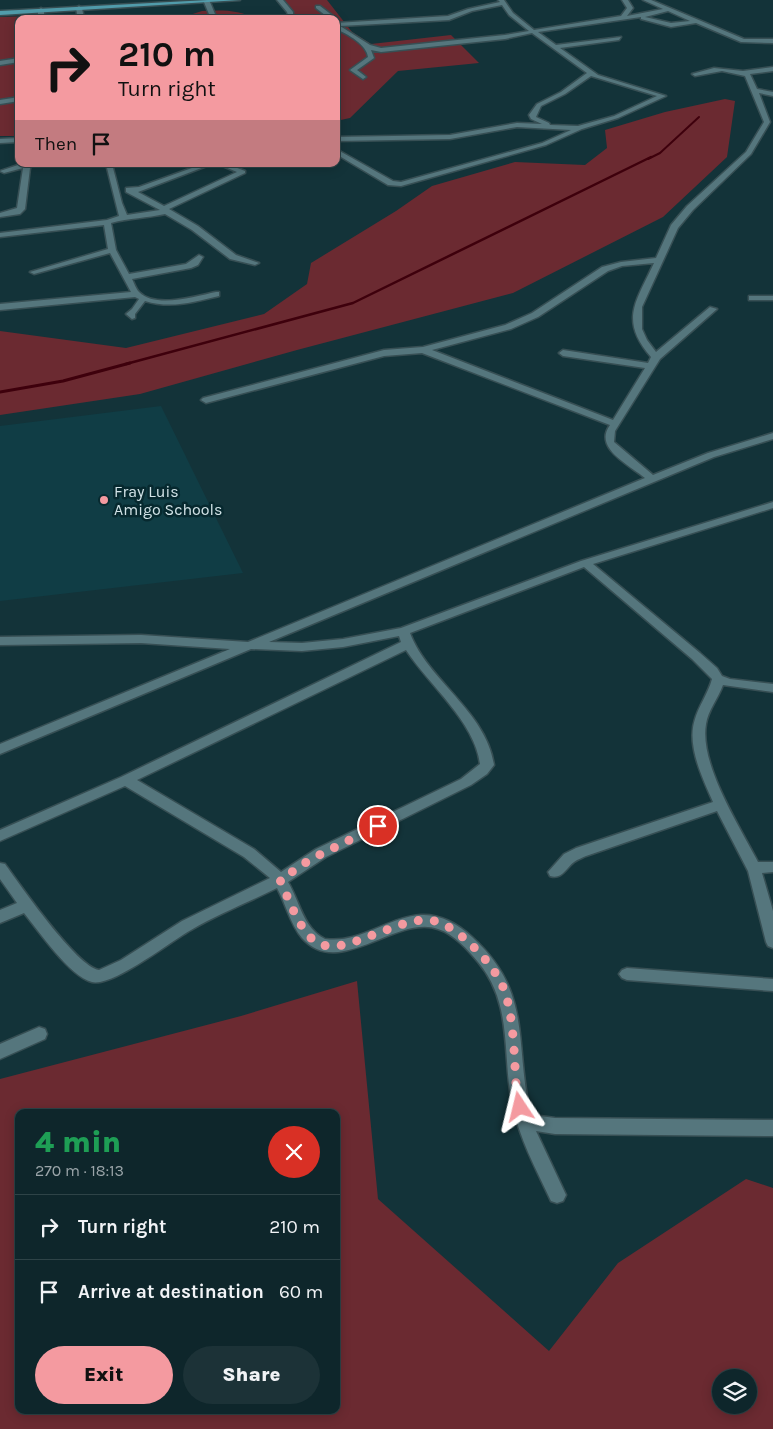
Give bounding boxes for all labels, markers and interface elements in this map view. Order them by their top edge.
text: 210 m [118,34,216,75]
icon: right [35,35,100,100]
text: Turn right [118,76,216,102]
icon: arrive [87,130,115,158]
text: Then [35,133,77,155]
place label: Fray Luis Amigo Schools [114,482,222,519]
marker: Fray Luis Amigo Schools [98,494,110,506]
pin [357,805,399,847]
icon: arrive [364,812,392,840]
position arrow [493,1080,545,1132]
text: 4 min [35,1124,121,1160]
button: close [268,1126,320,1178]
text: 270 m · 18:13 [35,1161,124,1180]
icon: right [35,1213,63,1241]
text: Turn right [78,1216,167,1238]
text: 210 m [269,1216,320,1238]
icon: arrive [35,1278,63,1306]
text: Arrive at destination [78,1281,264,1303]
text: 60 m [279,1281,323,1303]
button: Exit [35,1346,173,1404]
button: Share [183,1346,320,1404]
map controls [712,1369,757,1414]
button: layers [712,1369,757,1414]

